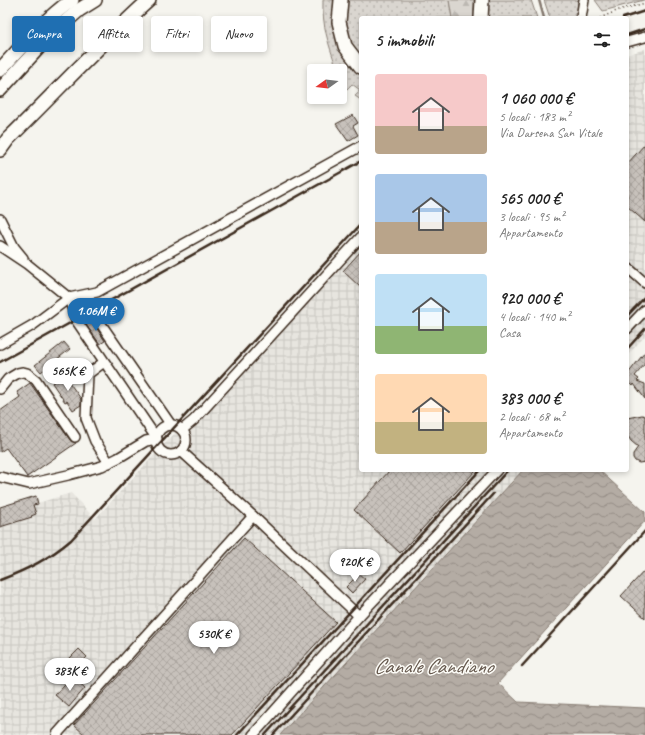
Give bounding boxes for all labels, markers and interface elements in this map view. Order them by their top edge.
chip: Compra [12,16,75,52]
chip: Affitta [83,16,143,52]
chip: Filtri [151,16,203,52]
chip: Nuovo [211,16,267,52]
icon: filters [591,29,613,51]
text: 5 immobili [375,30,433,51]
north arrow [307,64,347,104]
map controls [307,64,347,104]
text: 1 060 000 € [499,88,573,109]
icon: home [407,90,455,138]
text: 5 locali · 183 m² [499,109,570,125]
text: Via Darsena San Vitale [499,125,602,141]
text: 565 000 € [499,188,561,209]
icon: home [407,190,455,238]
text: 3 locali · 95 m² [499,209,564,225]
text: Appartamento [499,225,562,241]
text: 920 000 € [499,288,561,309]
icon: home [407,290,455,338]
pin: 1.06M € [59,298,133,332]
text: 1.06M € [77,303,115,319]
text: 4 locali · 140 m² [499,309,570,325]
text: Casa [499,325,520,341]
pin: 565K € [35,358,101,392]
text: 565K € [51,363,85,379]
text: 383 000 € [499,388,561,409]
icon: home [407,390,455,438]
text: 2 locali · 68 m² [499,409,564,425]
text: Appartamento [499,425,562,441]
pin: 920K € [322,549,388,583]
text: 920K € [339,554,372,570]
pin: 530K € [181,621,247,655]
text: 530K € [198,626,230,642]
water label: Canale Candiano [374,653,495,679]
pin: 383K € [37,658,103,692]
text: 383K € [53,663,87,679]

